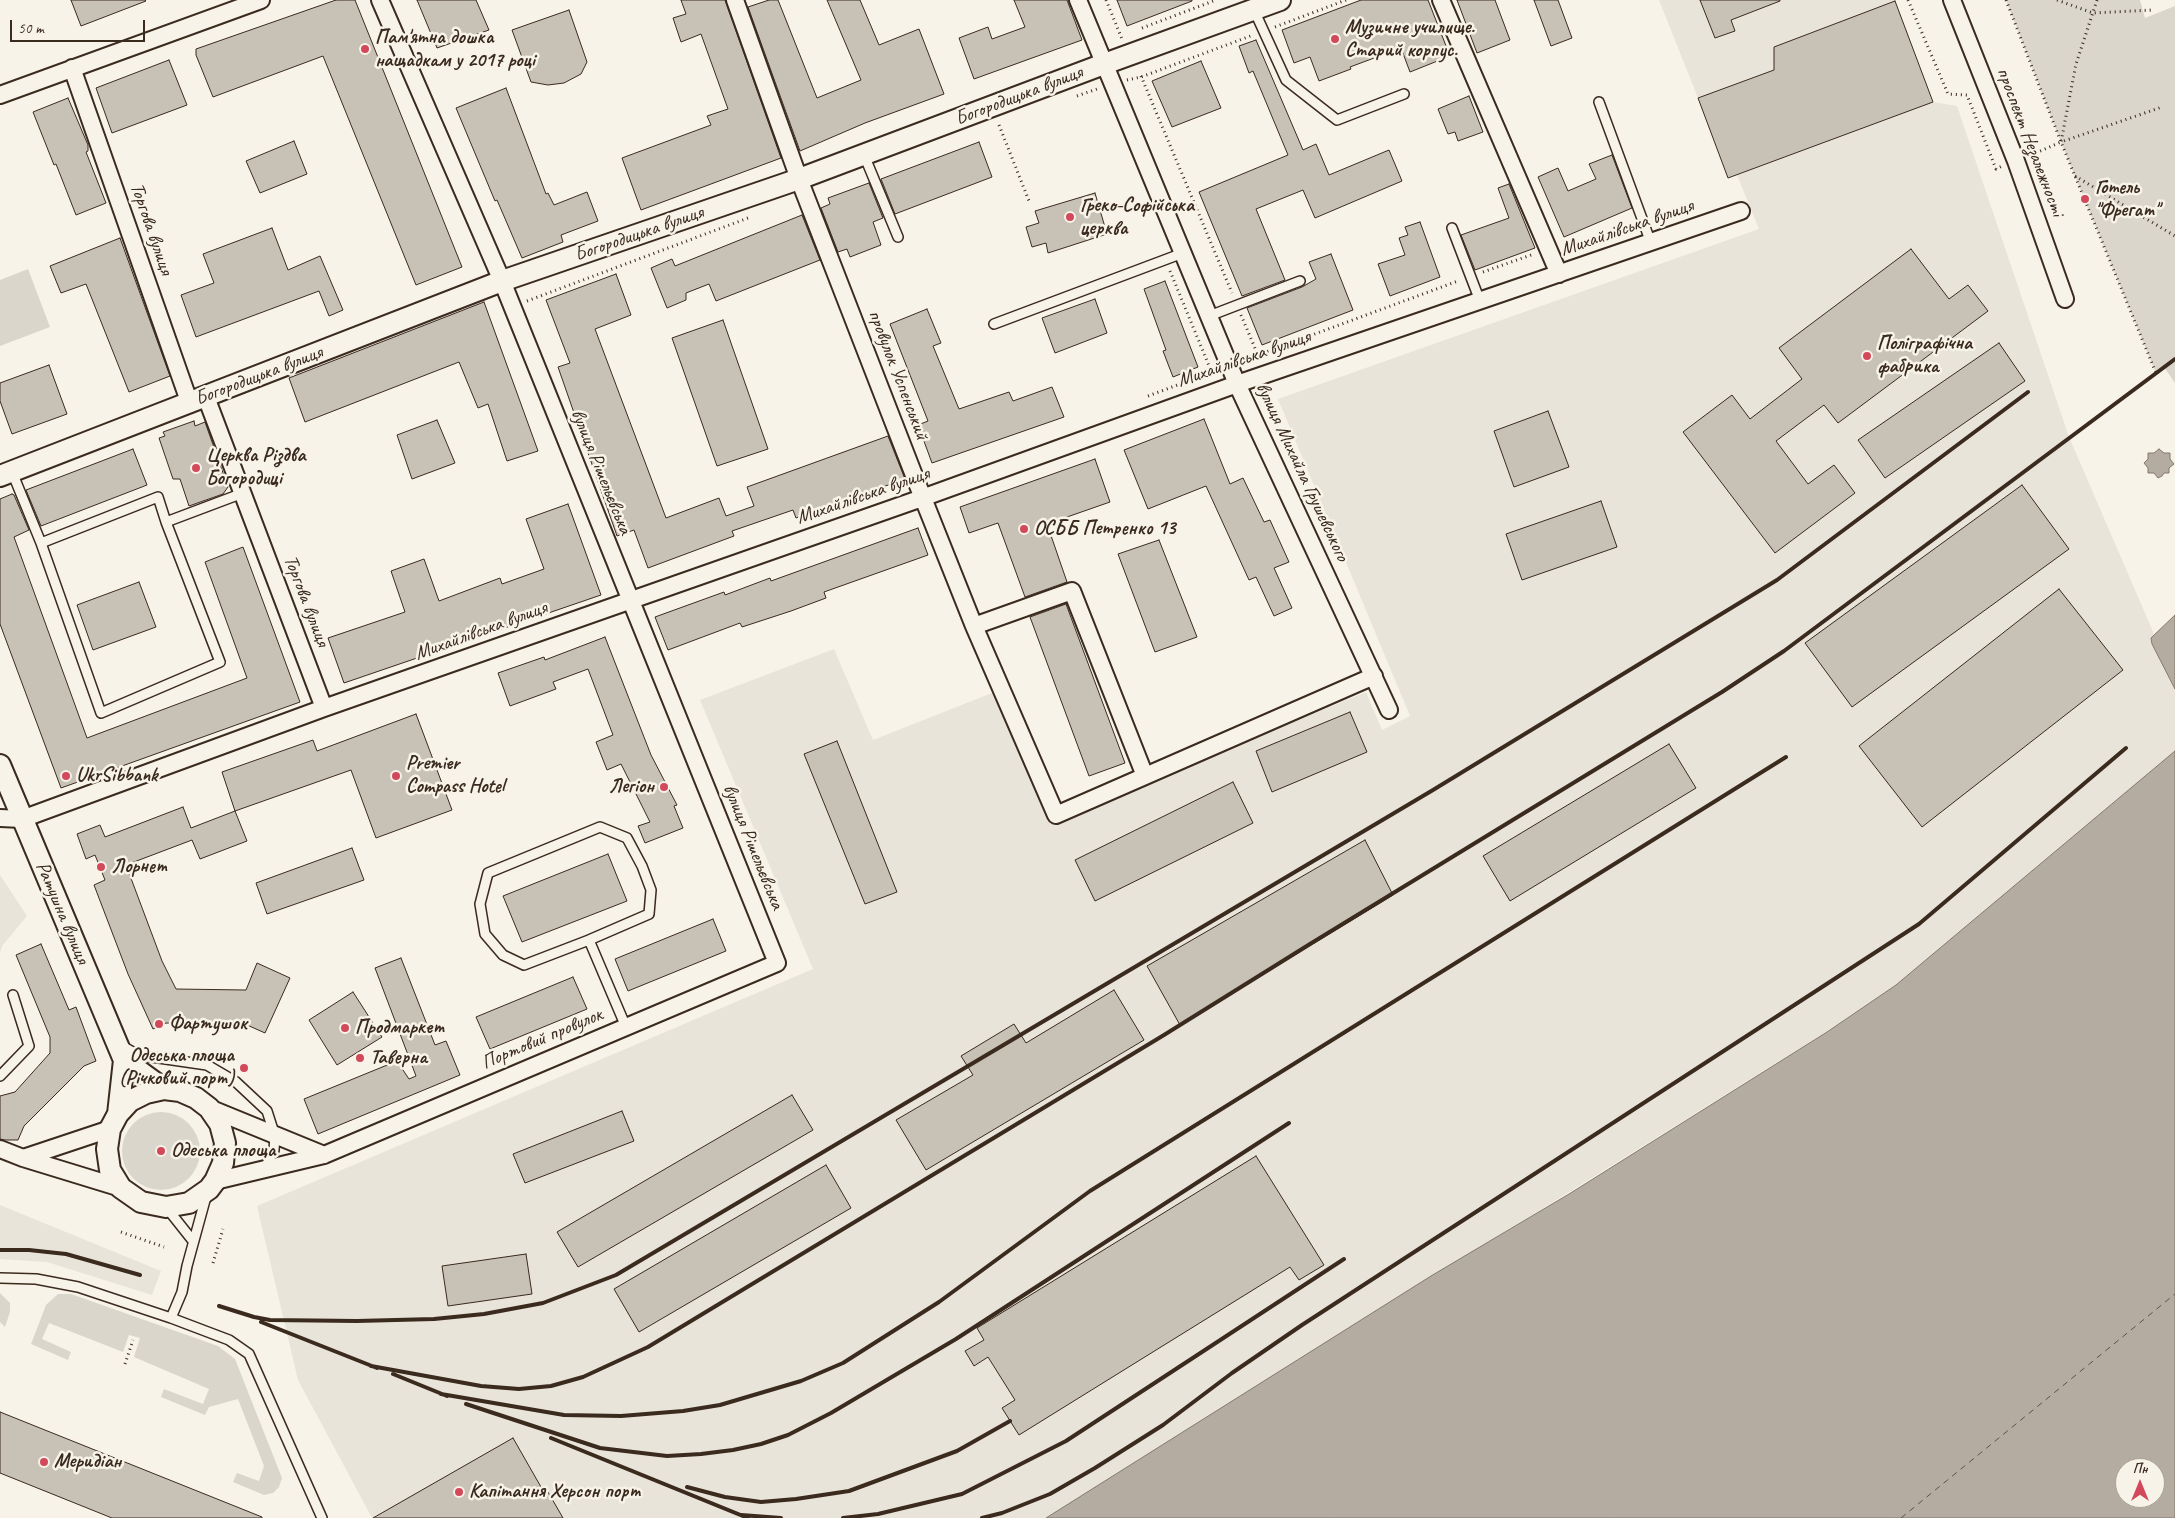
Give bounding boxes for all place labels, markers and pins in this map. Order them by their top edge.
place label: Музичне училище. Старий корпус. [1345,16,1474,63]
place label: Пам'ятна дошка нащадкам у 2017 році [375,26,535,73]
marker: Музичне училище. Старий корпус. [1329,33,1341,45]
marker: Пам'ятна дошка нащадкам у 2017 році [359,43,371,55]
place label: Готель "Фрегат" [2095,176,2159,223]
marker: Готель "Фрегат" [2079,193,2091,205]
place label: Греко-Софійська церква [1080,194,1194,241]
marker: Греко-Софійська церква [1064,211,1076,223]
place label: Поліграфічна фабрика [1877,332,1972,379]
marker: Поліграфічна фабрика [1861,350,1873,362]
place label: Церква Різдва Богородиці [206,444,305,491]
marker: Церква Різдва Богородиці [190,462,202,474]
place label: ОСББ Петренко 13 [1034,517,1175,541]
marker: ОСББ Петренко 13 [1018,523,1030,535]
place label: Premier Compass Hotel [406,752,504,799]
place label: UkrSibbank [76,764,158,788]
marker: UkrSibbank [60,770,72,782]
marker: Premier Compass Hotel [390,770,402,782]
place label: Легіон [608,775,654,799]
marker: Легіон [658,781,670,793]
place label: Лорнет [111,855,167,879]
marker: Лорнет [95,861,107,873]
place label: Фартушок [169,1012,247,1036]
place label: Продмаркет [355,1016,444,1040]
marker: Фартушок [153,1018,165,1030]
marker: Продмаркет [339,1022,351,1034]
place label: Одеська площа (Річковий порт) [119,1044,234,1091]
place label: Таверна [370,1046,427,1070]
marker: Таверна [354,1052,366,1064]
marker: Одеська площа (Річковий порт) [238,1062,250,1074]
place label: Одеська площа [171,1139,275,1163]
marker: Одеська площа [155,1145,167,1157]
place label: Меридіан [54,1450,121,1474]
marker: Меридіан [38,1456,50,1468]
place label: Капітання Херсон порт [469,1480,641,1504]
marker: Капітання Херсон порт [453,1486,465,1498]

